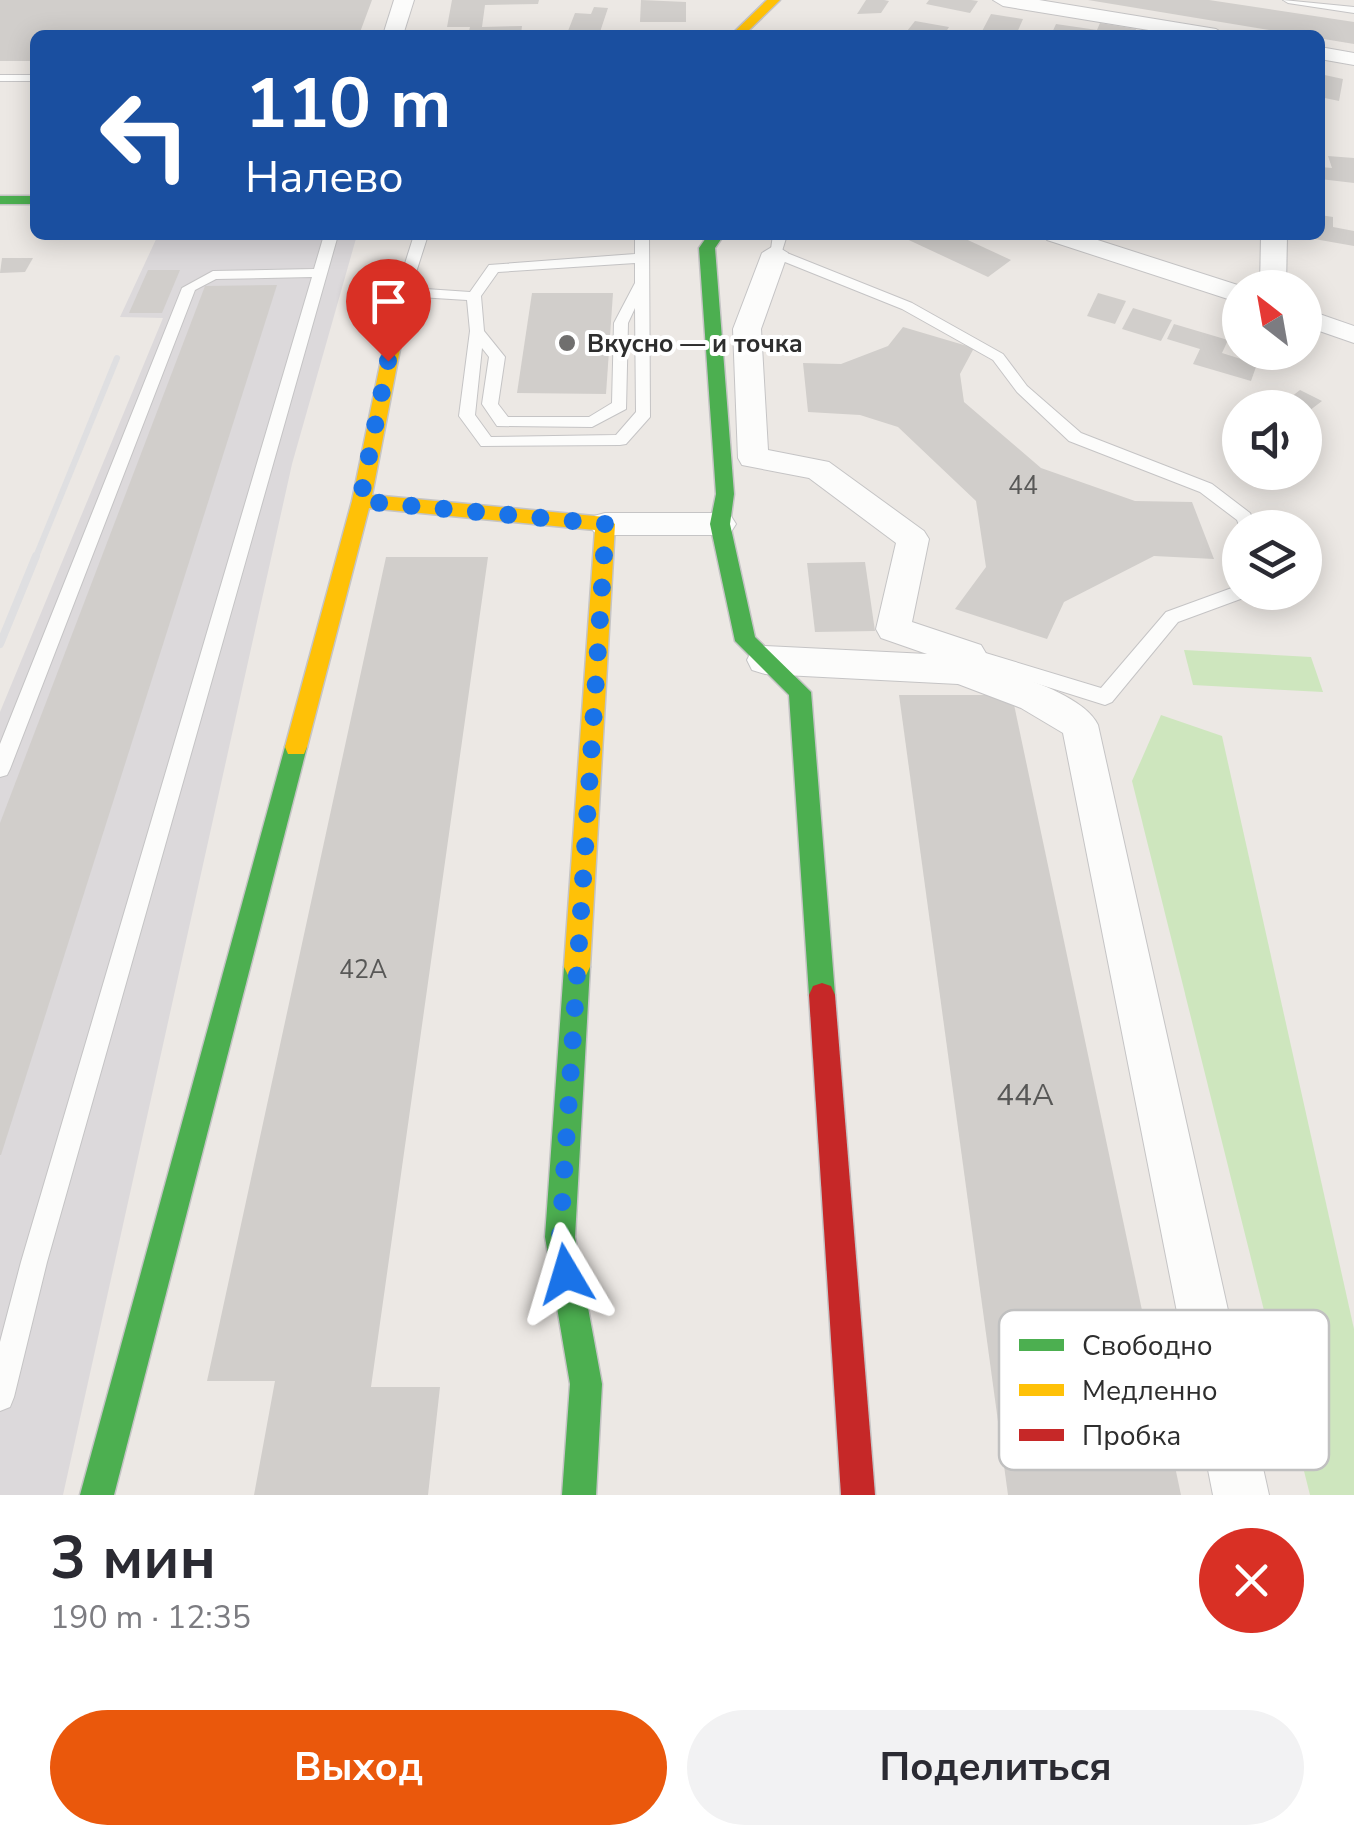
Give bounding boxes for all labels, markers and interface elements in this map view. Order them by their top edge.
text: 110 m [245,56,451,152]
icon: left [80,70,210,200]
text: Налево [245,147,404,208]
pin [346,259,431,362]
north arrow [1222,270,1322,370]
map controls [1222,270,1322,610]
icon: arrive [361,274,416,329]
place label: Вкусно — и точка [587,327,803,361]
marker: Вкусно — и точка [556,332,578,354]
button: sound [1222,390,1322,490]
house number: 44 [1008,469,1038,503]
button: layers [1222,510,1322,610]
house number: 42А [339,953,387,987]
house number: 44А [996,1075,1054,1116]
position arrow [514,1222,618,1326]
legend [999,1310,1329,1470]
text: Свободно [1082,1327,1213,1365]
text: Медленно [1082,1372,1218,1410]
text: Пробка [1082,1417,1181,1455]
text: 3 мин [50,1517,216,1599]
button: close [1199,1528,1304,1633]
text: 190 m · 12:35 [50,1596,251,1639]
button: Выход [50,1710,667,1825]
button: Поделиться [687,1710,1304,1825]

